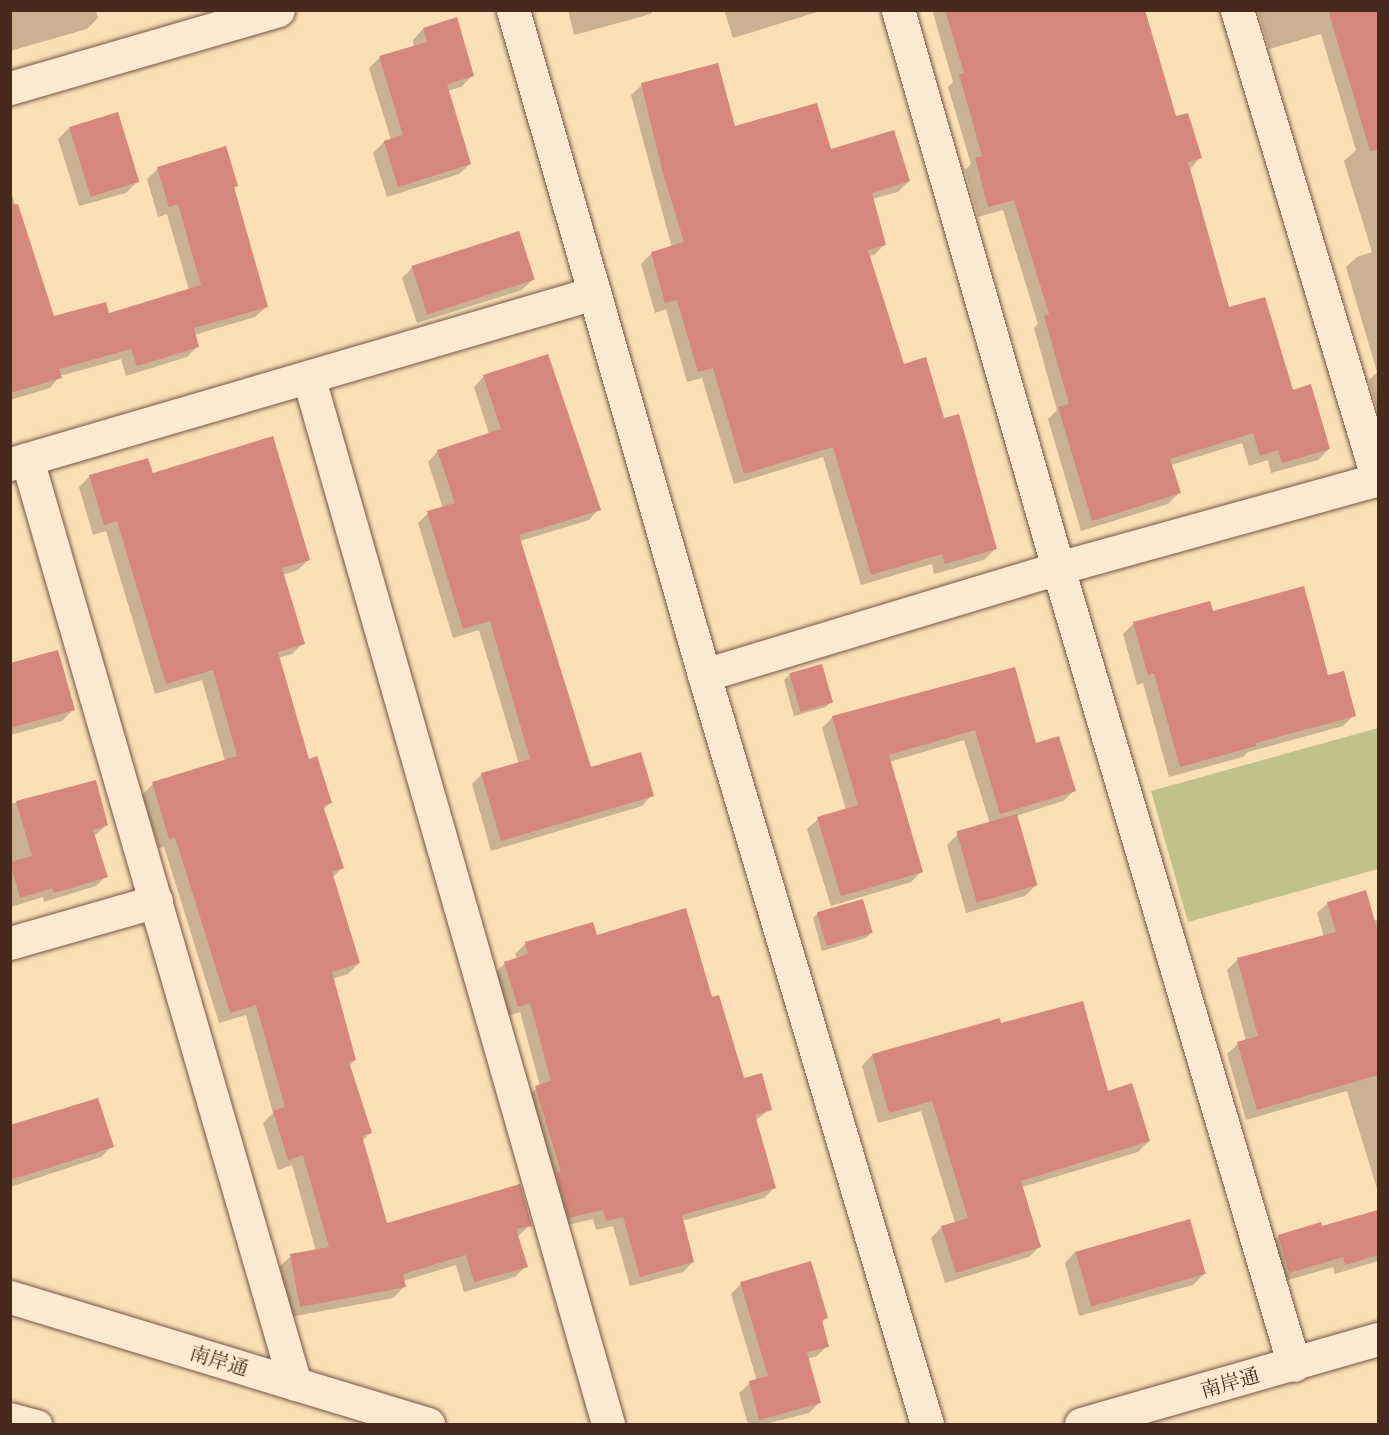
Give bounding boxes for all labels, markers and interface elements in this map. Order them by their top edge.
street label: 南岸通 [187,1341,251,1381]
street label: 南岸通 [1198,1363,1262,1403]

